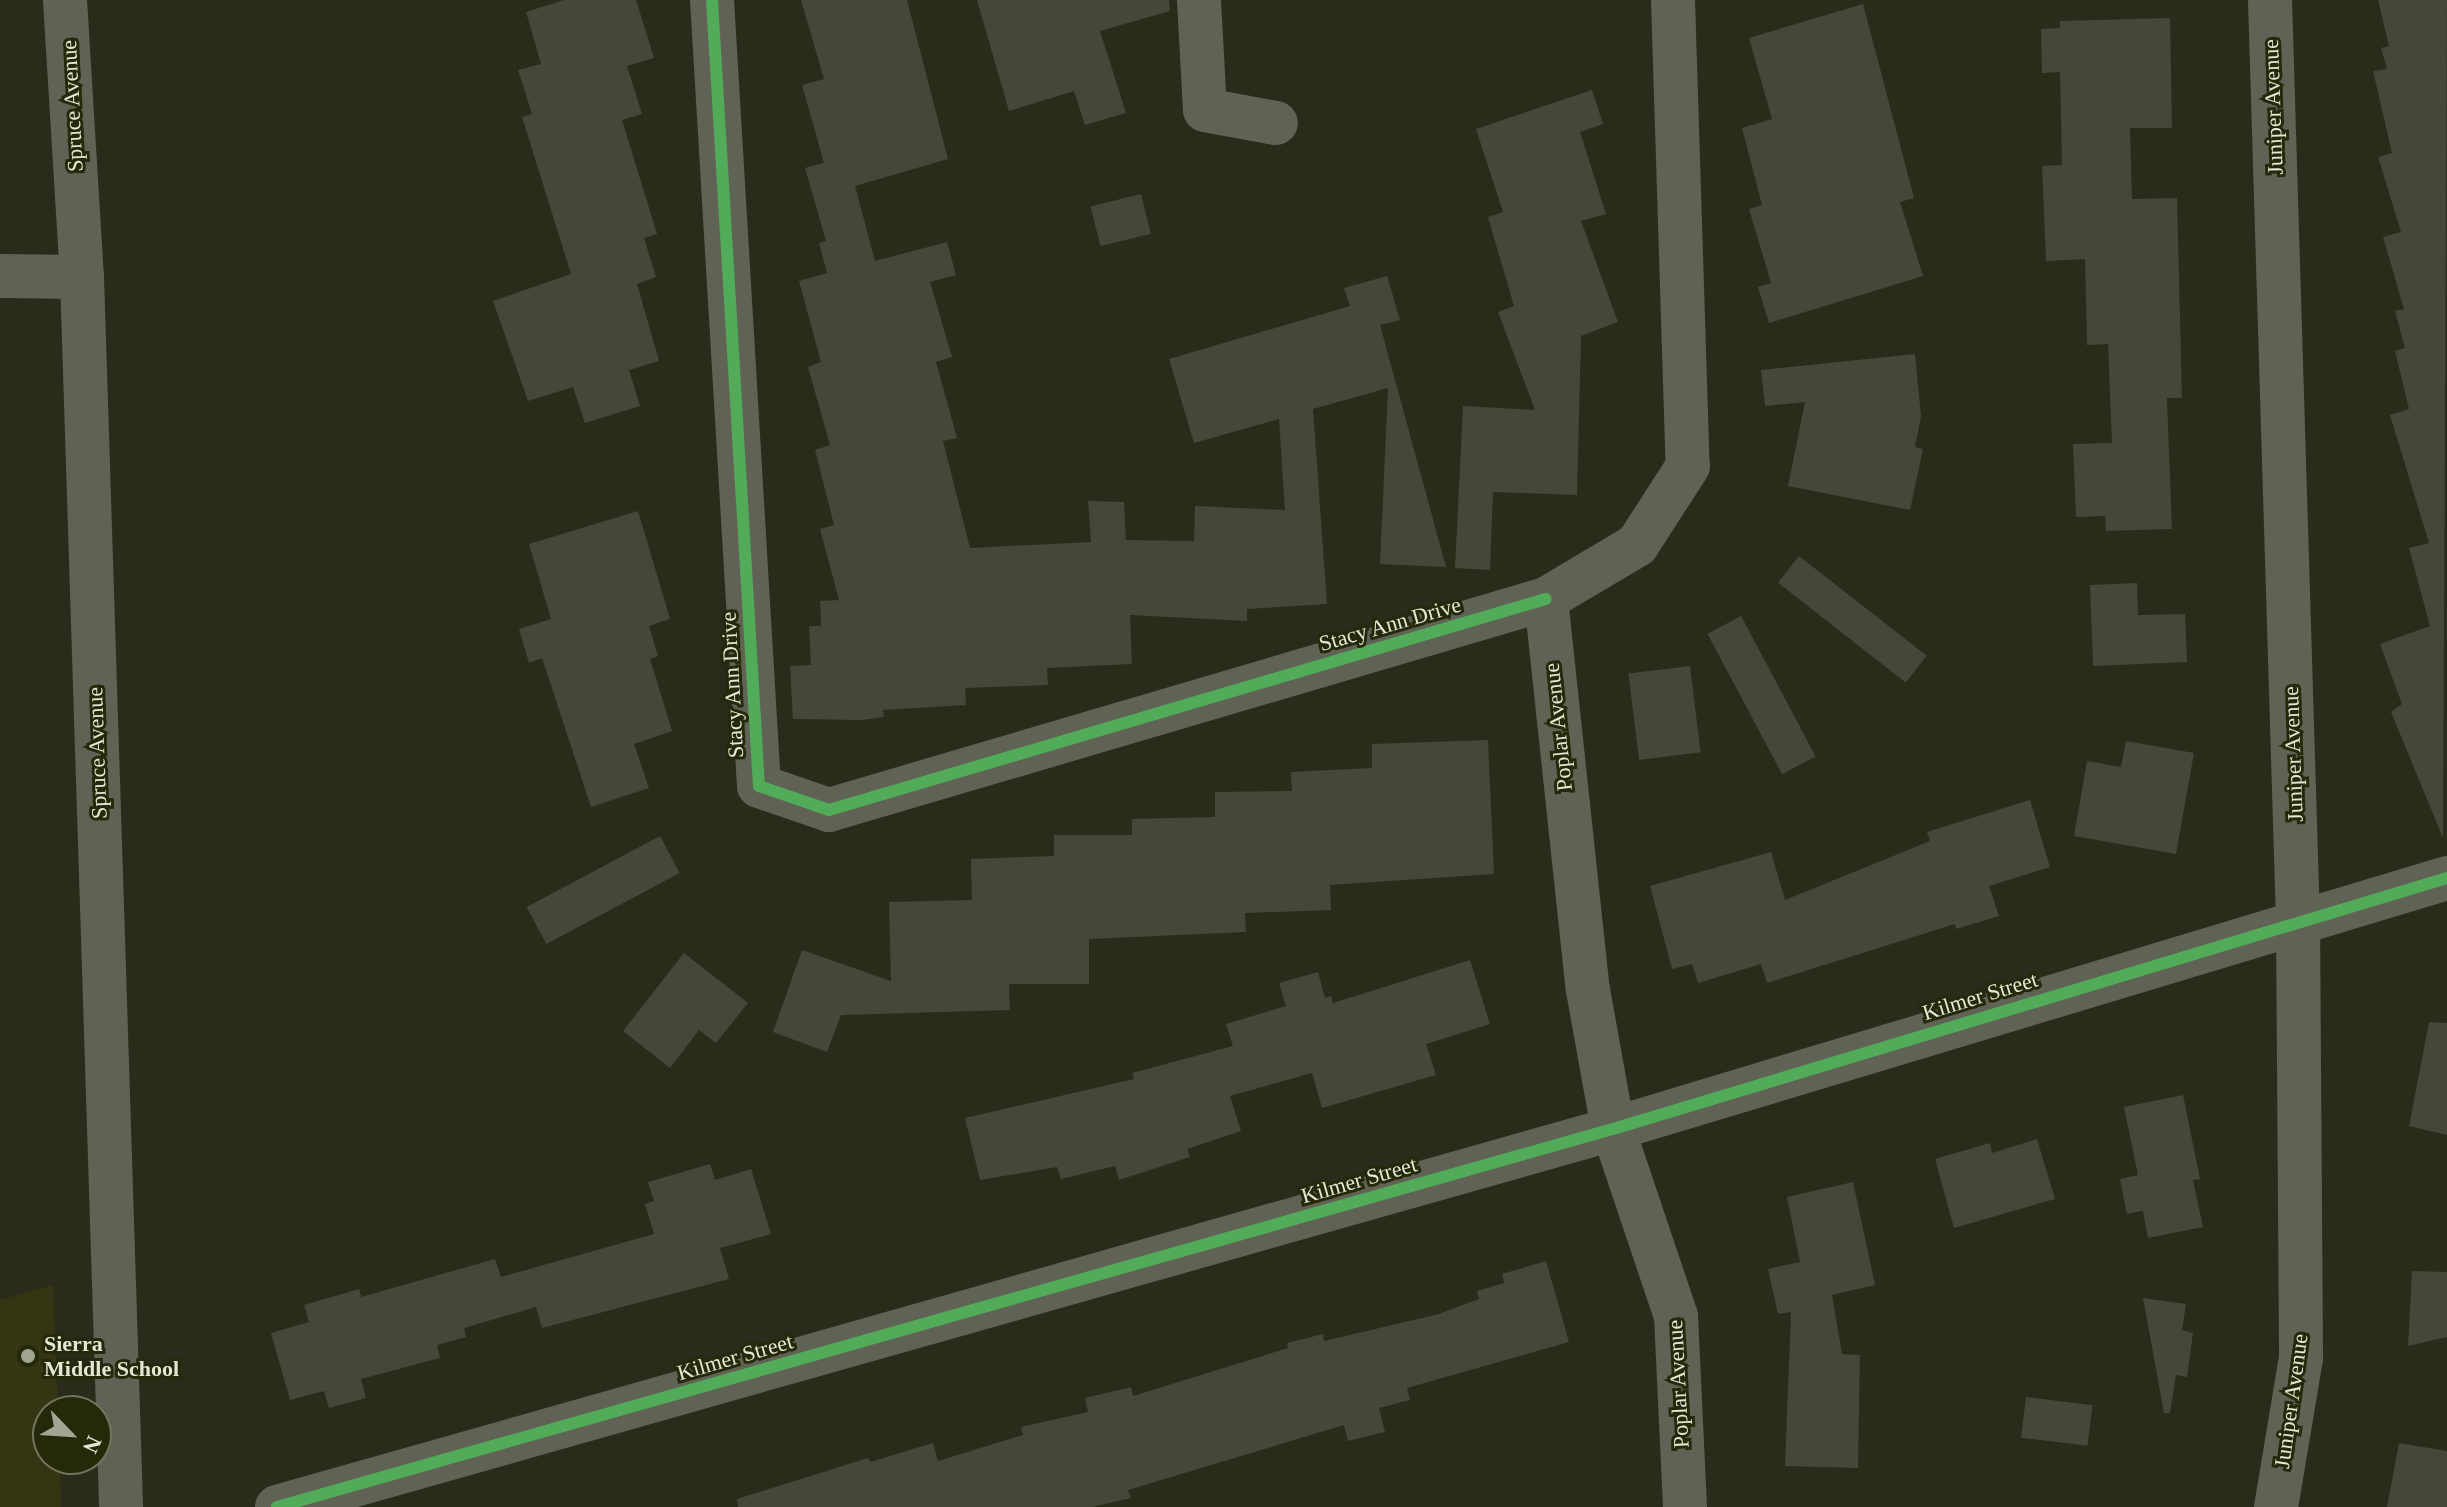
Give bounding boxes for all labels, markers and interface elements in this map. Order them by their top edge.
street label: Juniper Avenue [2257,38,2289,176]
street label: Spruce Avenue [55,39,89,173]
street label: Stacy Ann Drive [1315,591,1465,657]
street label: Stacy Ann Drive [715,610,749,760]
street label: Poplar Avenue [1538,661,1578,793]
street label: Juniper Avenue [2277,685,2309,823]
street label: Spruce Avenue [81,686,113,820]
street label: Kilmer Street [1919,966,2041,1026]
street label: Kilmer Street [1298,1151,1420,1209]
street label: Poplar Avenue [1661,1319,1695,1449]
street label: Kilmer Street [674,1328,796,1386]
place label: Sierra Middle School [44,1330,179,1382]
street label: Juniper Avenue [2268,1331,2314,1471]
marker: Sierra Middle School [19,1347,37,1365]
north arrow [32,1395,112,1475]
text: N [78,1432,107,1457]

